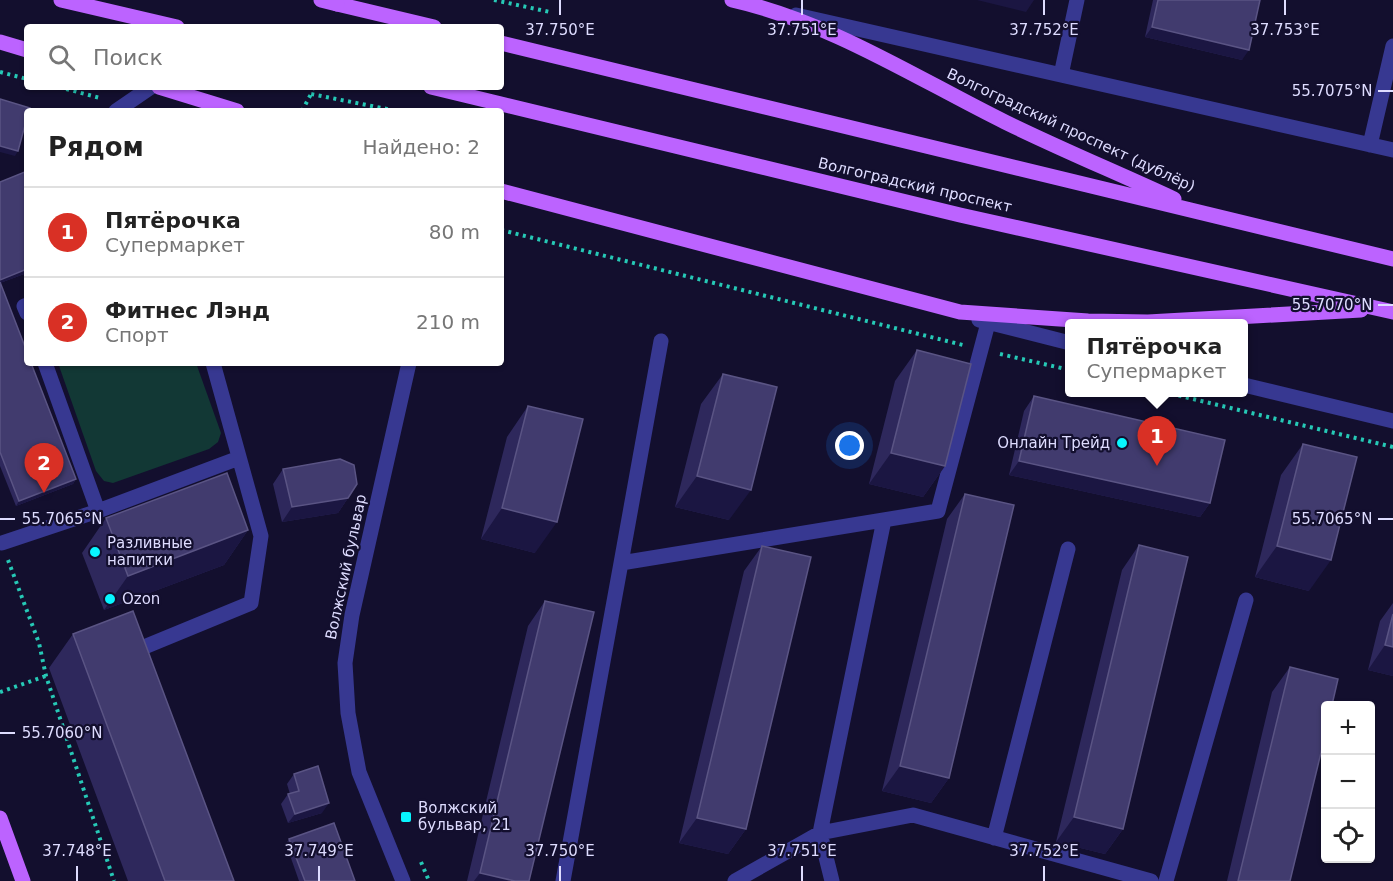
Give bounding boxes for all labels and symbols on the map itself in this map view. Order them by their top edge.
text: 37.750°E [525,21,595,39]
text: 37.751°E [767,21,837,39]
text: 37.752°E [1009,21,1079,39]
text: 37.753°E [1250,21,1320,39]
street label: Волгоградский проспект (дублёр) [944,64,1198,196]
text: 55.7075°N [1292,82,1372,100]
street label: Волгоградский проспект [816,154,1014,216]
text: 55.7070°N [1292,296,1372,314]
pin: 1 [1138,416,1176,466]
your location [835,431,864,460]
place label: Онлайн Трейд [997,434,1110,452]
marker: Онлайн Трейд [1115,436,1129,450]
pin: 2 [24,444,63,493]
street label: Волжский бульвар [322,493,370,641]
text: 55.7065°N [22,510,102,528]
text: 55.7065°N [1292,510,1372,528]
place label: Разливные напитки [107,534,192,569]
marker: Разливные напитки [88,545,102,559]
place label: Ozon [122,590,160,608]
marker: Ozon [103,592,117,606]
text: 55.7060°N [22,724,102,742]
place label: Волжский бульвар, 21 [418,799,511,834]
marker: Волжский бульвар, 21 [399,810,413,824]
text: 37.748°E [42,842,112,860]
text: 37.749°E [284,842,354,860]
text: 37.750°E [525,842,595,860]
text: 37.751°E [767,842,837,860]
text: 37.752°E [1009,842,1079,860]

